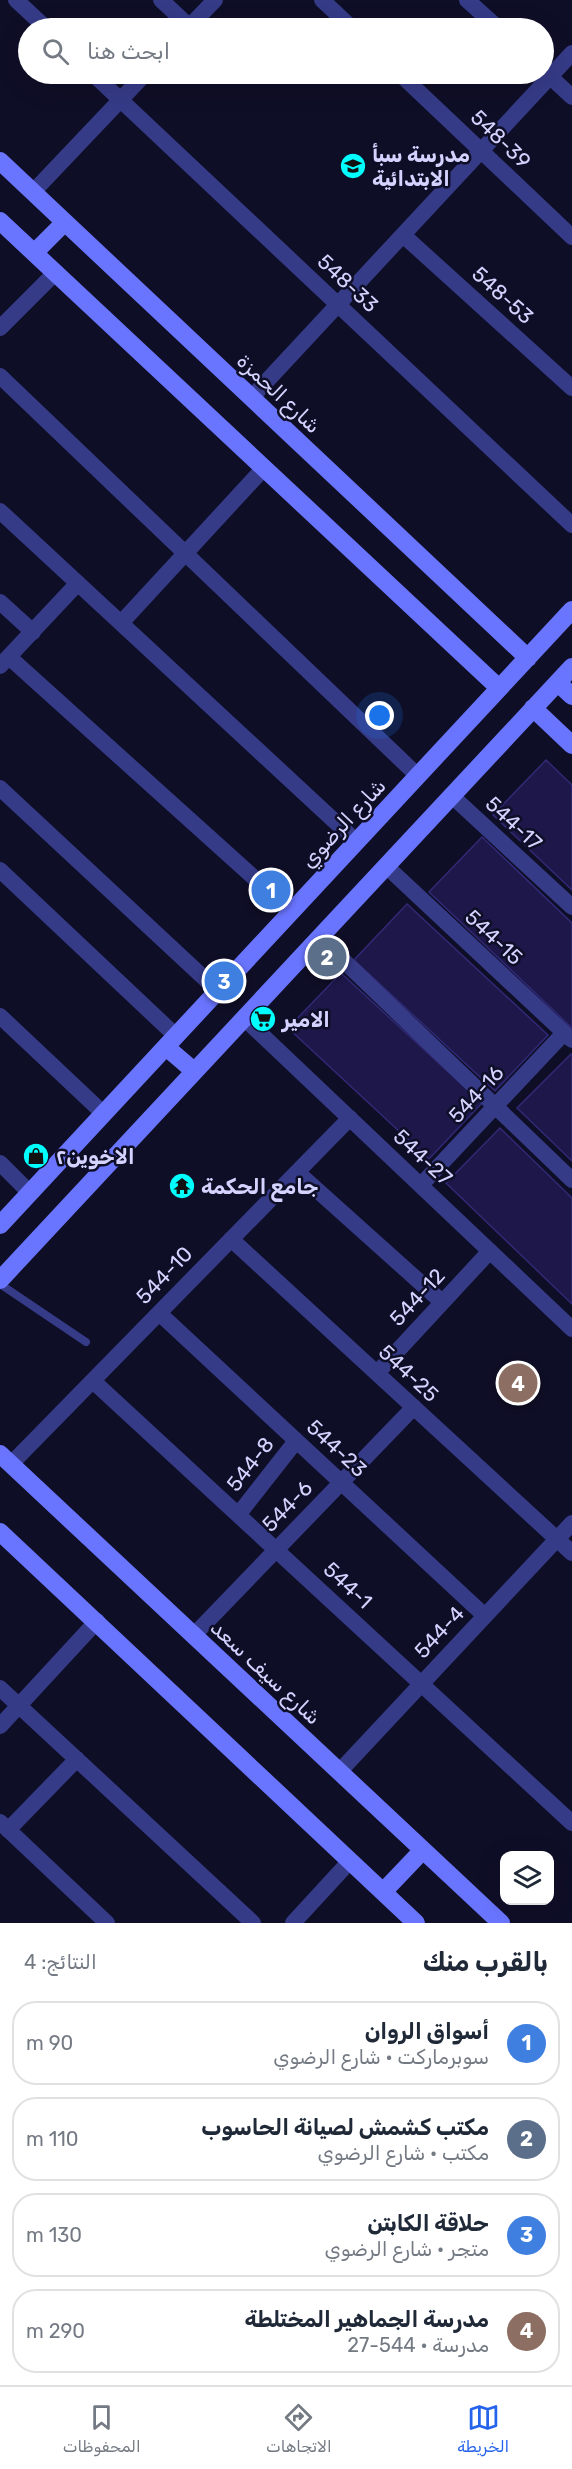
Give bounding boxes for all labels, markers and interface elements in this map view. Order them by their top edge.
search box [18,18,554,84]
icon: search [39,35,72,68]
text: ابحث هنا [87,38,170,65]
street label: 548-39 [466,104,536,174]
place label: مدرسة سبأ الابتدائية [372,142,470,191]
school or university icon: مدرسة سبأ الابتدائية [338,151,368,181]
street label: 548-33 [312,249,384,317]
street label: 548-53 [467,261,539,329]
street label: شارع الحمزة [230,348,326,440]
your location [365,701,394,730]
street label: شارع الرضوي [295,773,392,874]
street label: 544-17 [481,791,547,855]
pin: 1 [252,868,290,912]
street label: 544-15 [460,904,528,970]
pin: 2 [308,934,346,980]
pin: 3 [204,958,244,1004]
supermarket icon: الامير [248,1004,278,1034]
place label: الامير [280,1007,330,1033]
street label: 544-16 [443,1060,509,1128]
street label: 544-27 [389,1124,458,1191]
shop icon: الاخوين٢ [21,1141,51,1171]
place label: الاخوين٢ [56,1144,134,1170]
temple icon: جامع الحكمة [167,1171,197,1201]
place label: جامع الحكمة [201,1174,318,1202]
street label: 544-10 [131,1241,197,1309]
street label: 544-12 [384,1263,450,1331]
street label: 544-25 [374,1339,444,1407]
pin: 4 [498,1360,538,1406]
street label: 544-23 [302,1414,372,1482]
street label: 544-8 [221,1432,279,1496]
street label: 544-6 [257,1475,317,1537]
street label: 544-1 [319,1556,377,1614]
street label: 544-4 [409,1601,469,1663]
street label: شارع سيف سعد [204,1615,326,1731]
map controls [500,1851,554,1905]
button: layers [500,1851,554,1905]
text: بالقرب منك [423,1947,548,1978]
text: النتائج: 4 [24,1950,97,1974]
text: أسواق الروان [365,2018,489,2045]
text: 90 m [26,2031,73,2055]
text: 1 [522,2031,531,2055]
text: سوبرماركت · شارع الرضوي [273,2045,489,2069]
text: مكتب كشمش لصيانة الحاسوب [201,2114,489,2141]
text: 110 m [26,2127,79,2151]
text: 2 [520,2127,533,2151]
text: مكتب · شارع الرضوي [318,2141,489,2165]
text: حلاقة الكابتن [367,2210,489,2237]
text: 130 m [26,2223,82,2247]
text: 3 [520,2223,533,2247]
text: متجر · شارع الرضوي [325,2237,489,2261]
text: مدرسة الجماهير المختلطة [245,2306,489,2333]
text: 290 m [26,2319,85,2343]
text: 4 [520,2319,533,2343]
text: مدرسة · 544-27 [347,2333,489,2357]
tab: المحفوظات [63,2401,141,2456]
tab: الاتجاهات [266,2401,332,2456]
tab: الخريطة [457,2401,509,2456]

